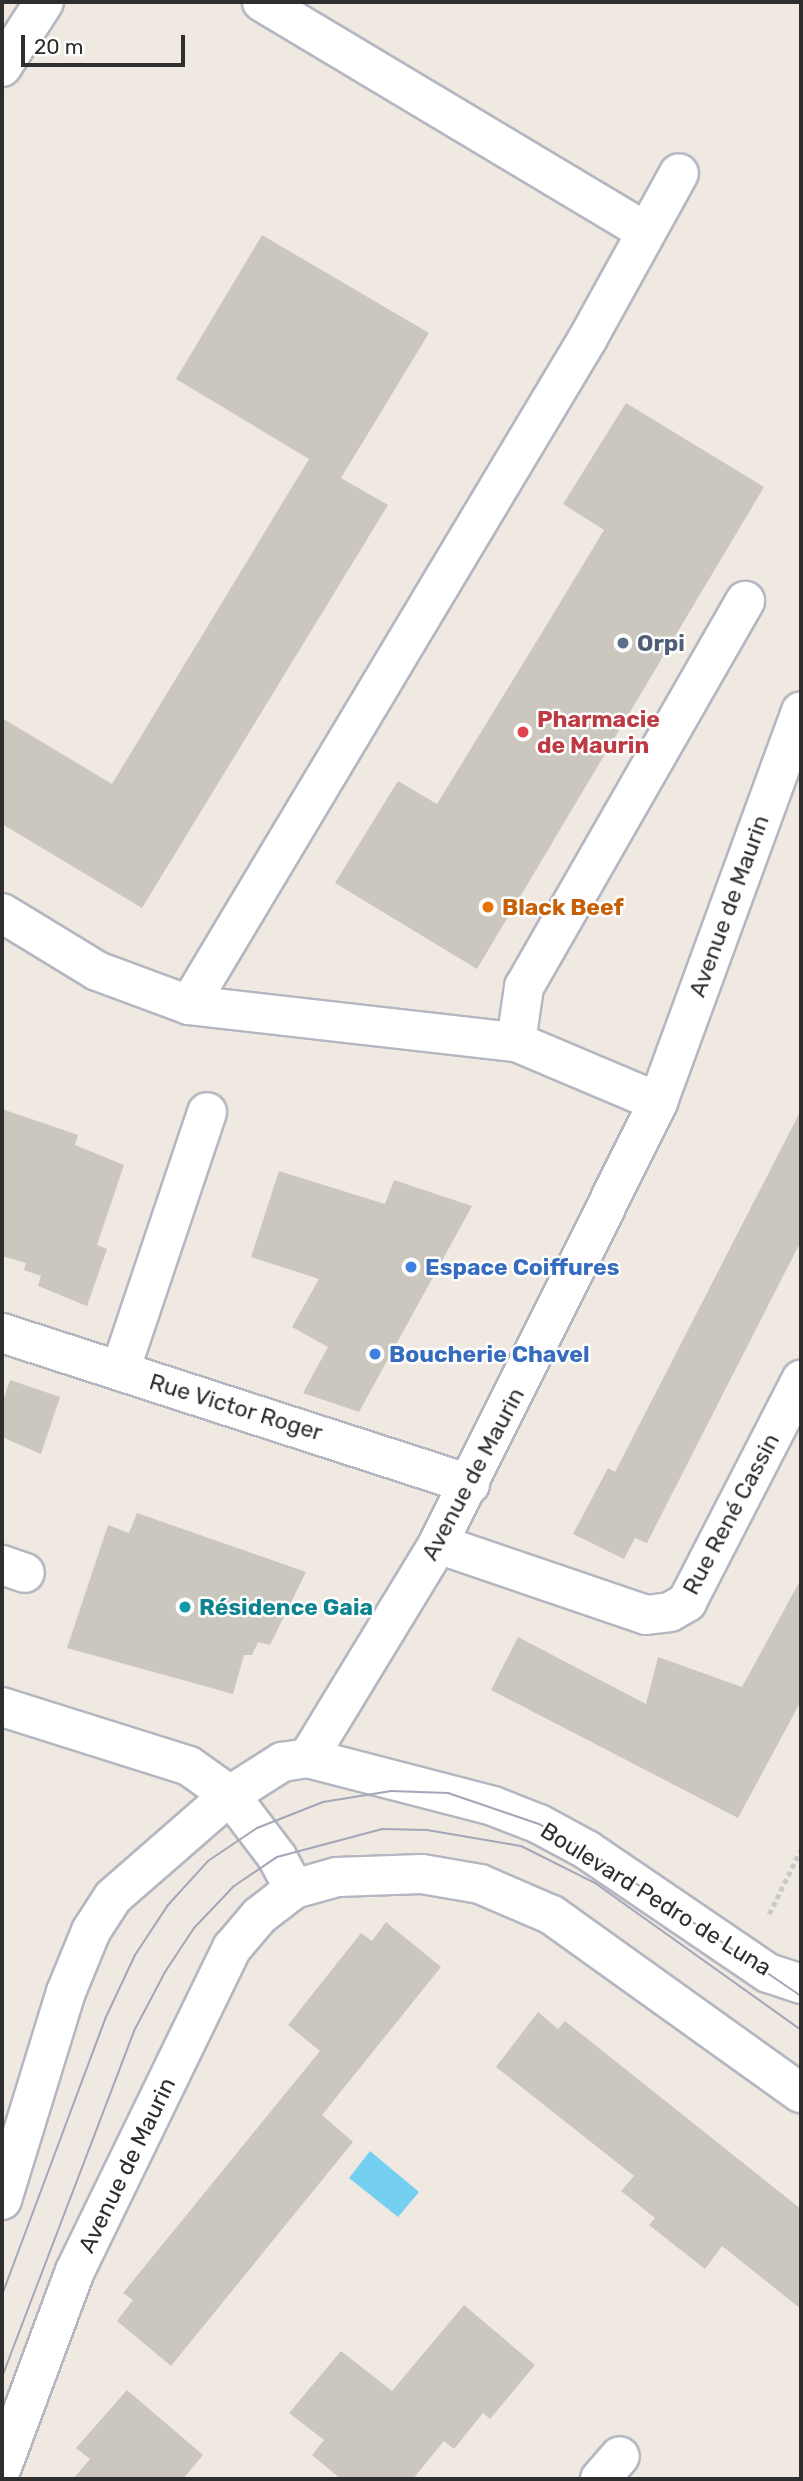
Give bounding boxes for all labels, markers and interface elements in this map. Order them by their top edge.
scale bar [24,21,189,65]
text: 20 m [34,34,83,59]
place label: Orpi [637,629,685,657]
marker: Orpi [615,635,631,651]
place label: Pharmacie de Maurin [537,705,660,759]
marker: Pharmacie de Maurin [515,724,531,740]
street label: Avenue de Maurin [683,811,775,1001]
place label: Black Beef [502,893,624,921]
marker: Black Beef [480,899,496,915]
place label: Espace Coiffures [425,1253,619,1281]
marker: Espace Coiffures [403,1259,419,1275]
place label: Boucherie Chavel [389,1340,590,1368]
marker: Boucherie Chavel [367,1346,383,1362]
street label: Rue Victor Roger [146,1367,326,1447]
street label: Avenue de Maurin [416,1383,530,1565]
street label: Rue René Cassin [677,1429,785,1599]
place label: Résidence Gaia [199,1593,373,1621]
marker: Résidence Gaia [177,1599,193,1615]
street label: Boulevard Pedro de Luna [535,1817,777,1981]
street label: Avenue de Maurin [73,2073,181,2257]

